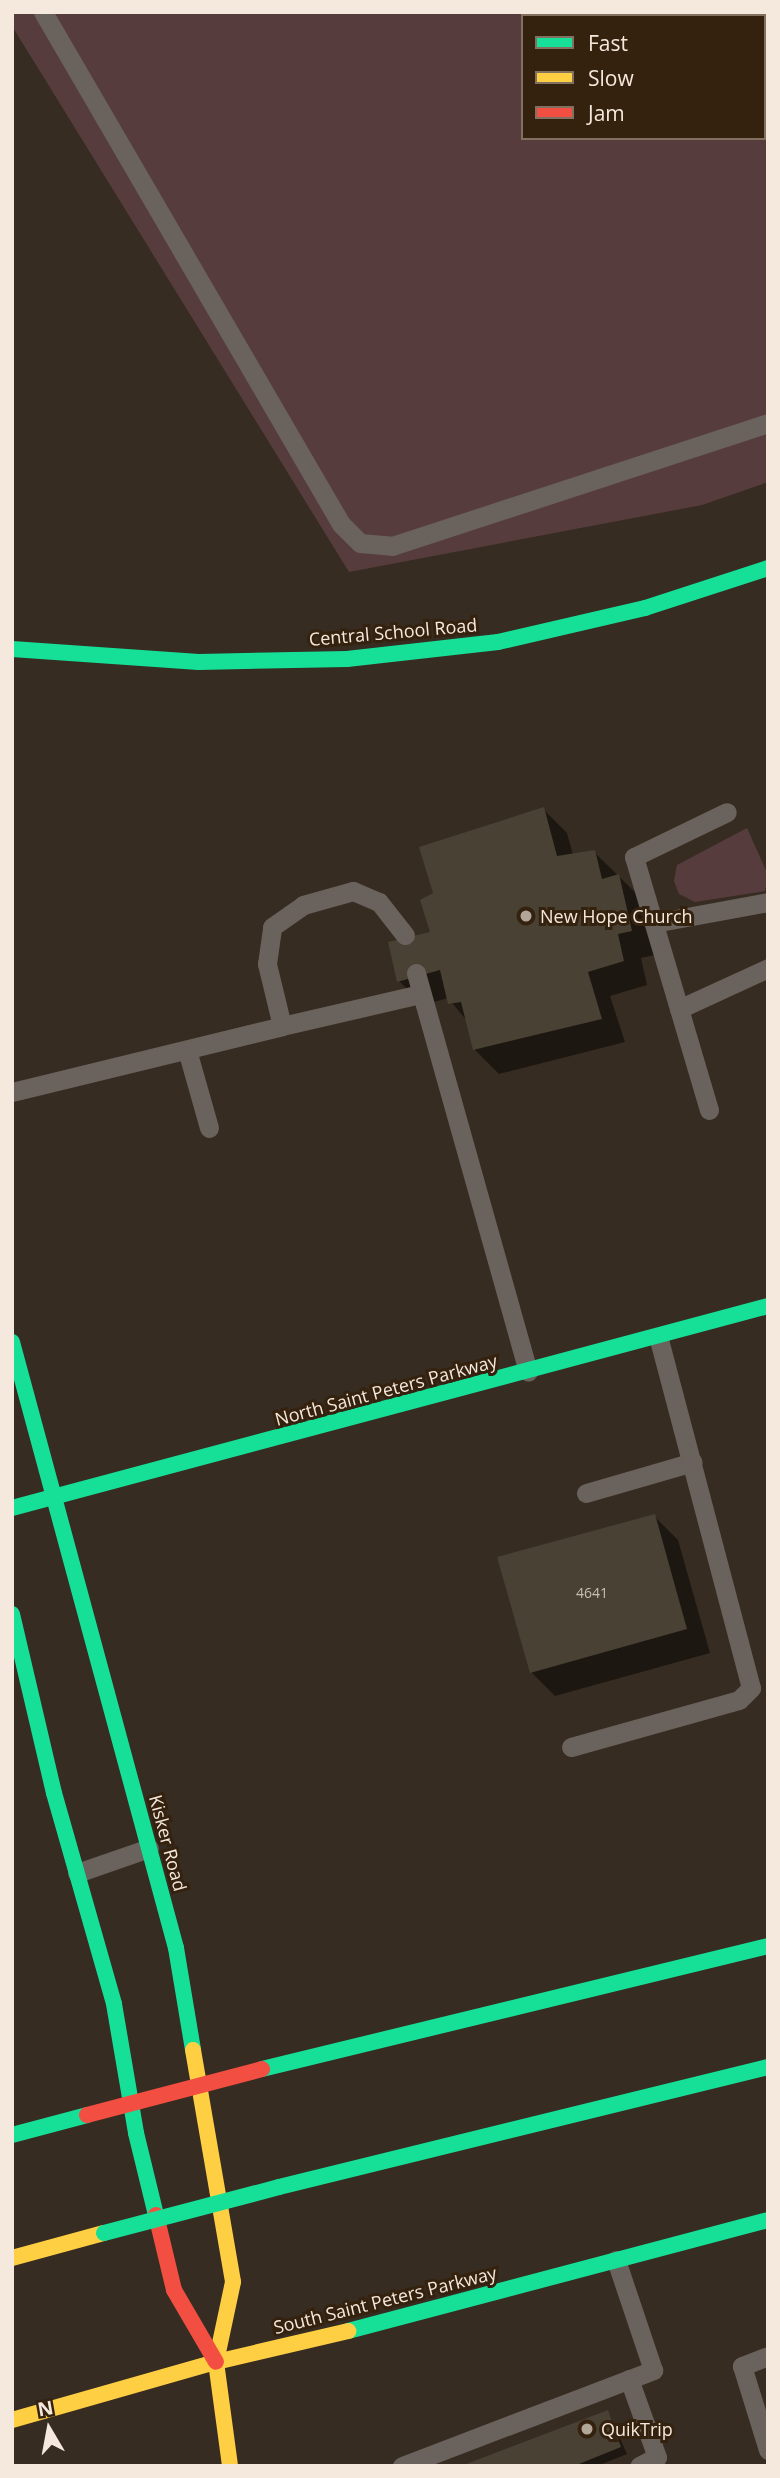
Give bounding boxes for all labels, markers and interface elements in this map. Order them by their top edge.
legend [521,14,766,140]
text: Fast [588,29,628,57]
text: Slow [588,64,634,92]
text: Jam [588,99,625,127]
street label: Central School Road [308,614,478,650]
place label: New Hope Church [540,905,693,927]
marker: New Hope Church [518,908,534,924]
street label: North Saint Peters Parkway [273,1350,499,1430]
house number: 4641 [576,1585,608,1601]
street label: Kisker Road [145,1793,191,1893]
street label: South Saint Peters Parkway [271,2262,499,2338]
north arrow [14,2394,84,2464]
text: N [35,2394,55,2422]
place label: QuikTrip [601,2418,673,2440]
marker: QuikTrip [579,2421,595,2437]

